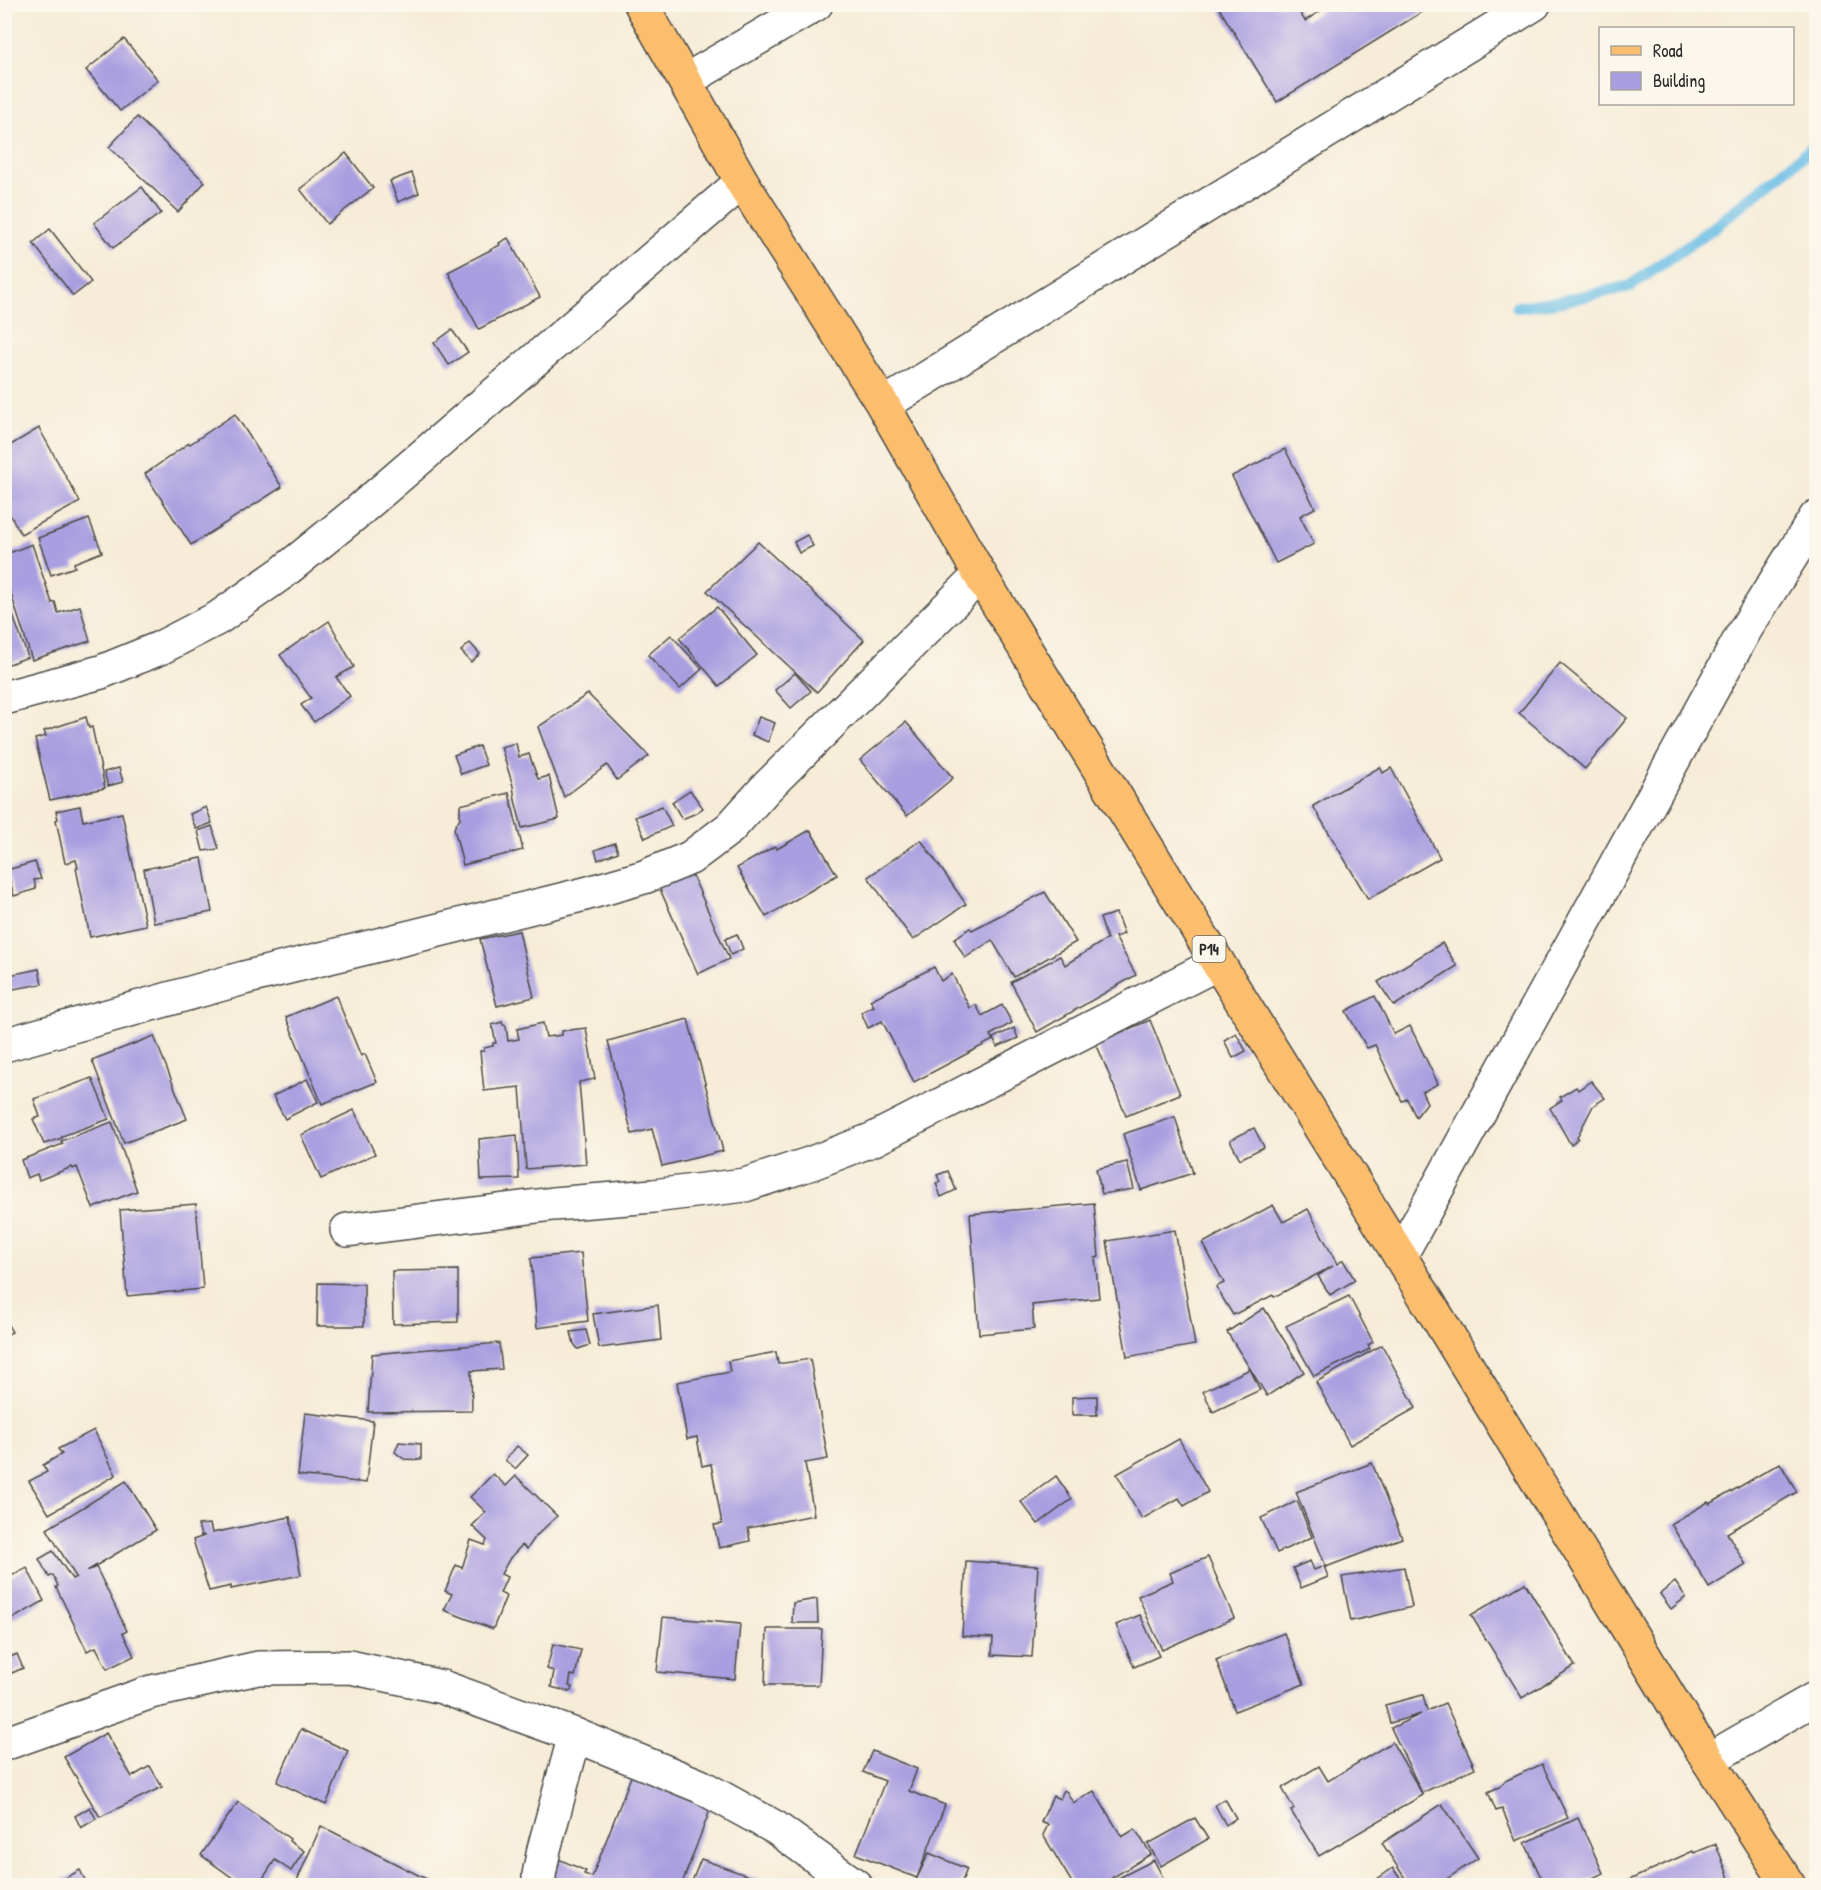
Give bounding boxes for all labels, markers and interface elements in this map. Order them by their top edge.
legend [1599,27,1794,105]
text: Road [1653,38,1683,63]
text: Building [1653,68,1705,93]
road number: P14 [1192,936,1226,962]

